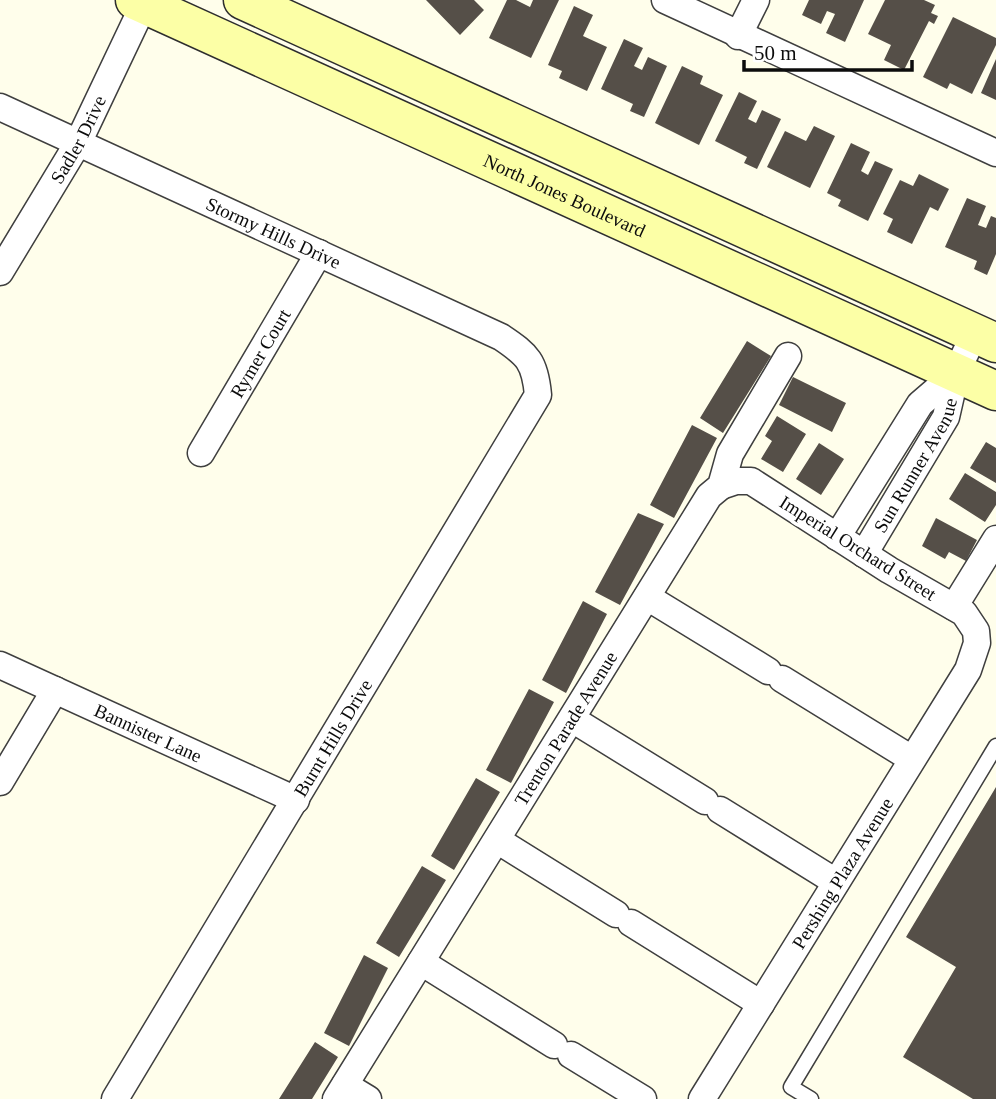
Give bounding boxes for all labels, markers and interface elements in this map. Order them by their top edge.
scale bar [744,28,912,72]
text: 50 m [754,41,797,65]
street label: Sadler Drive [46,92,110,187]
street label: North Jones Boulevard [481,149,649,241]
street label: Stormy Hills Drive [203,193,344,273]
street label: Rymer Court [226,304,295,401]
street label: Sun Runner Avenue [869,396,960,536]
street label: Imperial Orchard Street [776,491,941,605]
street label: Trenton Parade Avenue [510,647,621,809]
street label: Burnt Hills Drive [290,676,376,800]
street label: Bannister Lane [91,699,205,766]
street label: Pershing Plaza Avenue [787,794,897,952]

